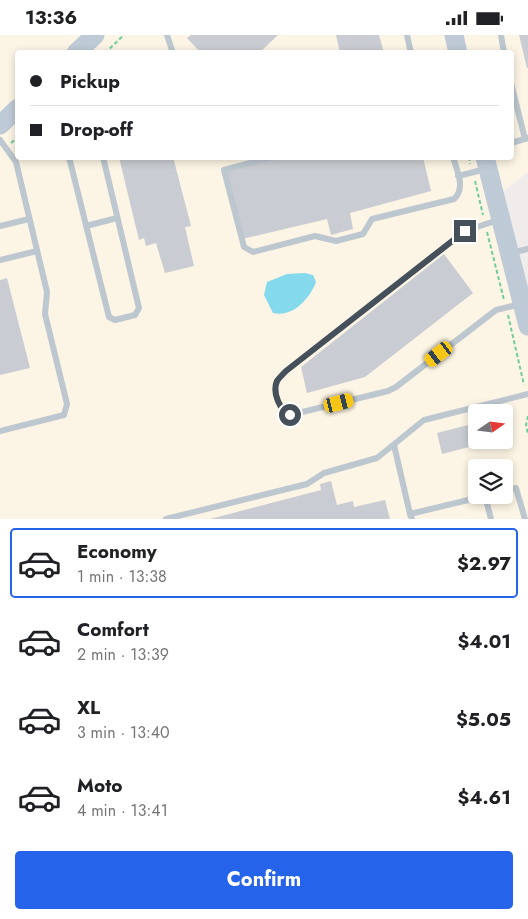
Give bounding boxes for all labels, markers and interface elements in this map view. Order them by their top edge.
text: 13:36 [25,4,77,31]
text: Pickup [60,68,120,95]
text: Drop-off [60,116,133,143]
route end [454,220,476,242]
car [422,339,455,369]
car [322,392,355,414]
route start [279,404,301,426]
north arrow [468,404,512,449]
map controls [468,404,513,504]
button: layers [468,459,513,504]
text: Economy [77,538,157,565]
icon: car [17,541,62,586]
text: $2.97 [457,550,511,577]
text: 1 min · 13:38 [77,565,167,588]
text: Comfort [77,616,149,643]
icon: car [17,619,62,664]
text: $4.01 [458,628,511,655]
text: 2 min · 13:39 [77,643,169,666]
text: XL [77,694,100,721]
icon: car [17,697,62,742]
text: $5.05 [456,706,511,733]
text: 3 min · 13:40 [77,721,170,744]
text: Moto [77,772,122,799]
icon: car [17,775,62,820]
text: $4.61 [457,784,511,811]
text: 4 min · 13:41 [77,799,168,822]
button: Confirm [15,851,513,909]

